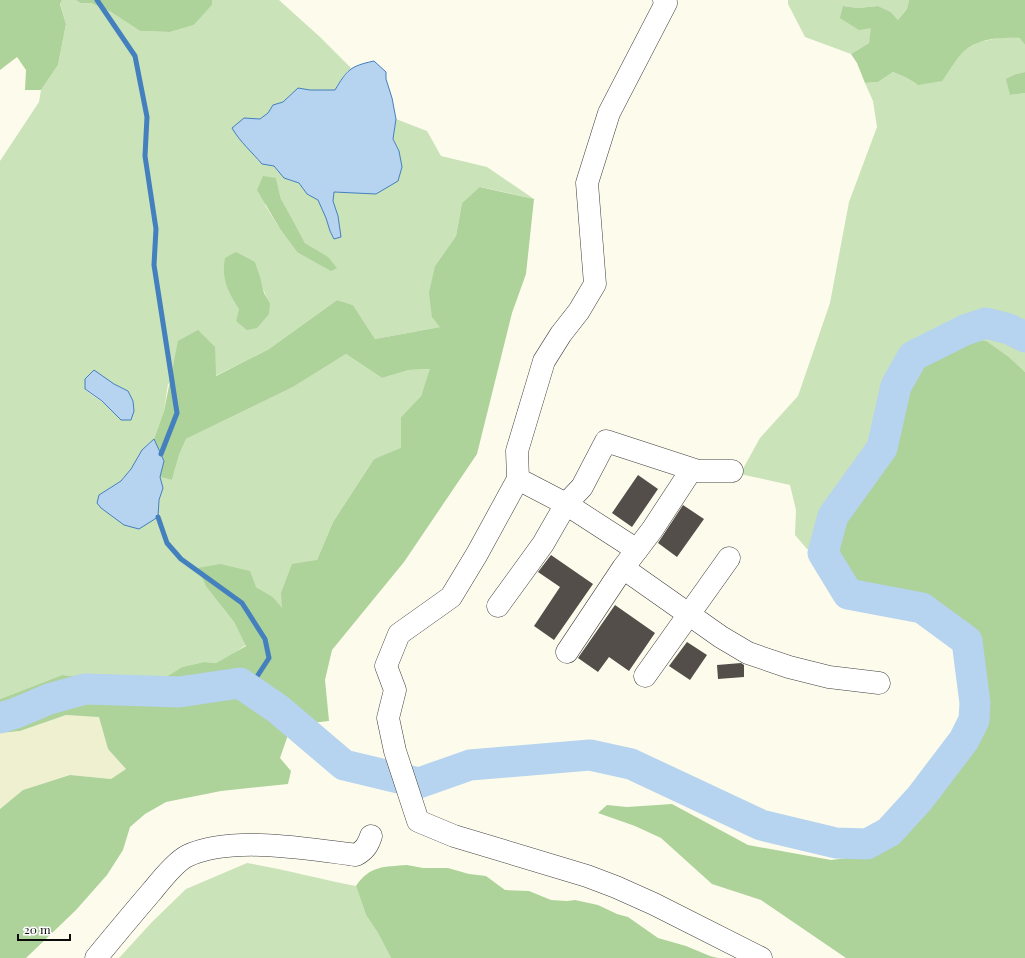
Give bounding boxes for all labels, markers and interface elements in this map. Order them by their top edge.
scale bar [18,916,70,942]
text: 20 m [24,921,51,937]

